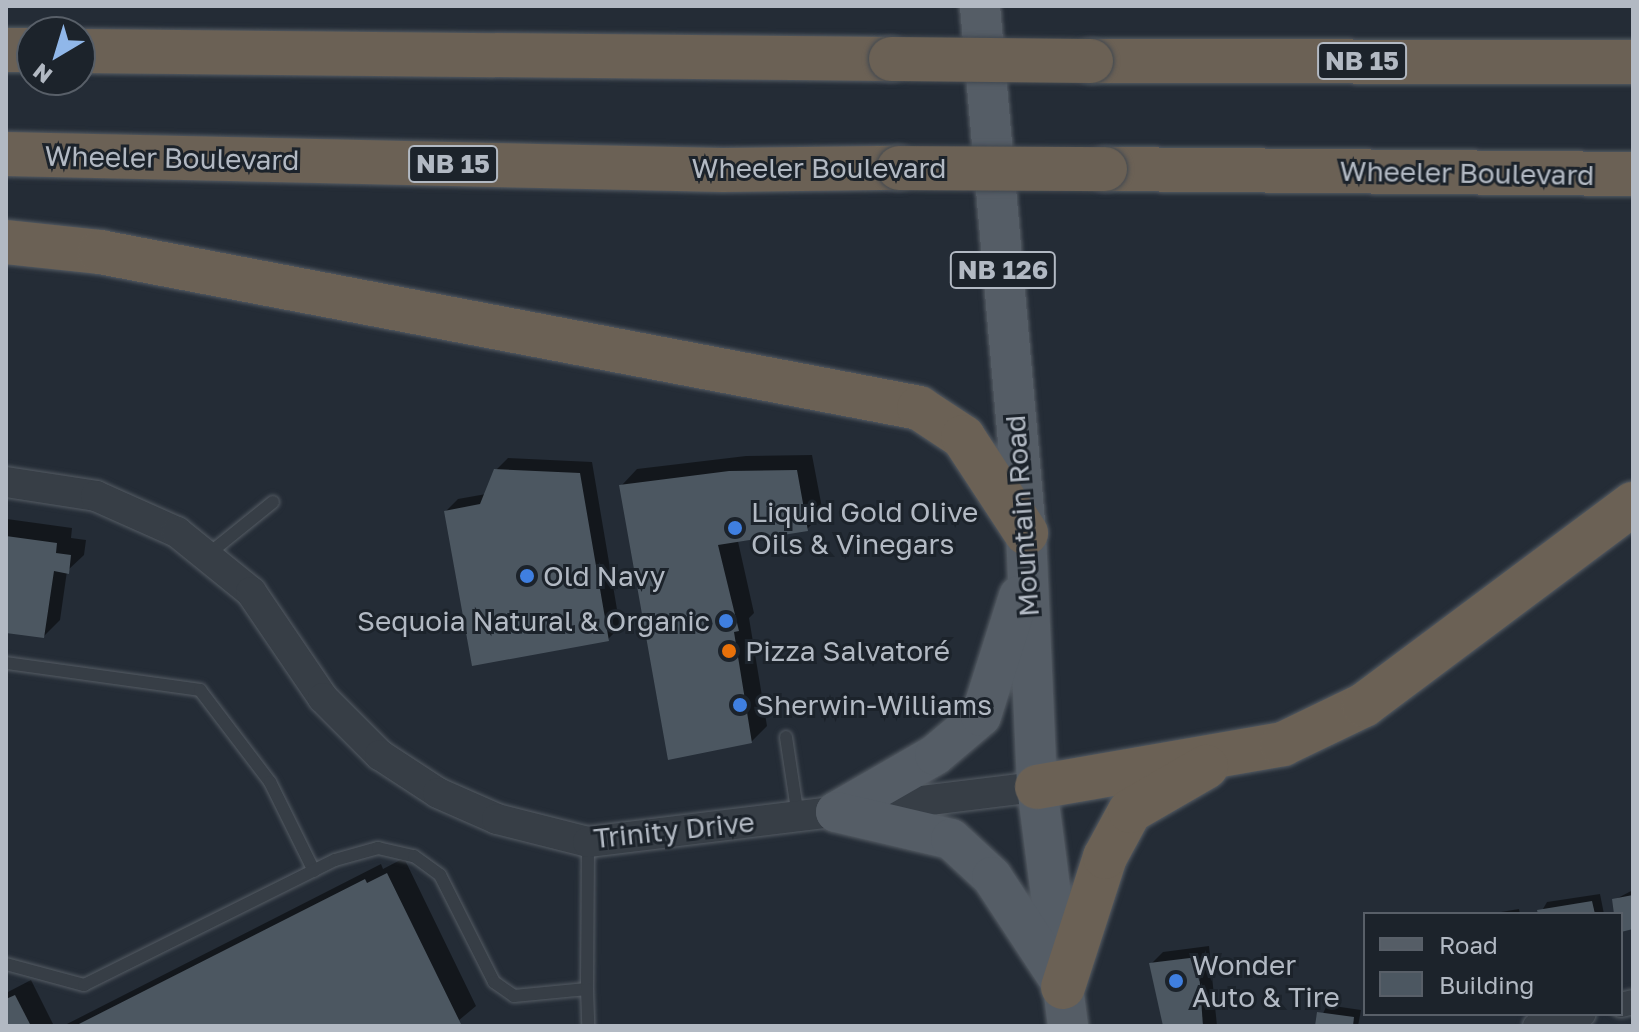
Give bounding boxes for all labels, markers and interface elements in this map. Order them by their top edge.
north arrow [16,16,96,96]
road number: NB 15 [1316,39,1408,83]
text: N [27,58,57,90]
street label: Wheeler Boulevard [44,139,300,177]
road number: NB 15 [407,142,499,186]
street label: Wheeler Boulevard [692,151,946,185]
street label: Wheeler Boulevard [1339,154,1595,192]
road number: NB 126 [949,248,1057,292]
street label: Mountain Road [998,414,1046,618]
place label: Liquid Gold Olive Oils & Vinegars [751,495,978,561]
marker: Liquid Gold Olive Oils & Vinegars [726,519,744,537]
place label: Old Navy [543,559,665,593]
marker: Old Navy [518,567,536,585]
place label: Sequoia Natural & Organic [357,604,710,638]
marker: Sequoia Natural & Organic [717,612,735,630]
place label: Pizza Salvatoré [745,634,950,668]
marker: Pizza Salvatoré [720,642,738,660]
place label: Sherwin-Williams [756,688,992,722]
marker: Sherwin-Williams [731,696,749,714]
street label: Trinity Drive [592,805,756,855]
legend [1363,912,1623,1016]
text: Road [1439,930,1498,959]
place label: Wonder Auto & Tire [1192,948,1340,1014]
text: Building [1439,970,1534,999]
marker: Wonder Auto & Tire [1167,972,1185,990]

